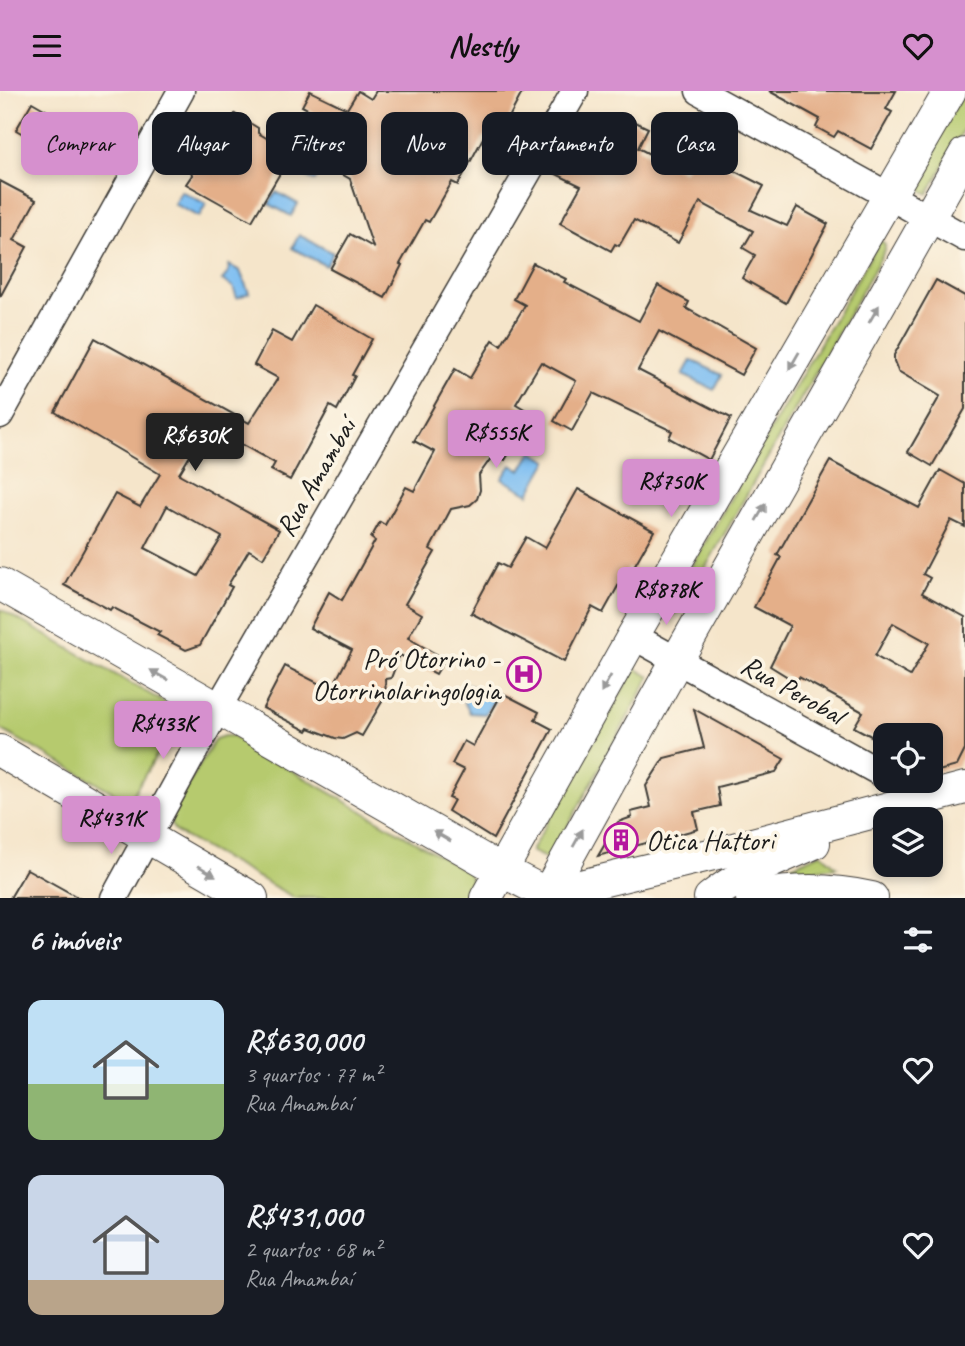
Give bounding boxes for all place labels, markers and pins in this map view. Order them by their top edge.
pin: R$555K [439,411,553,470]
pin: R$630K [138,413,252,473]
pin: R$750K [614,459,728,519]
pin: R$878K [609,567,723,627]
place label: Pró Otorrino - Otorrinolaringologia [313,641,503,708]
hospital icon: Pró Otorrino - Otorrinolaringologia [505,655,543,693]
pin: R$433K [106,701,220,761]
pin: R$431K [54,797,168,856]
building icon: Otica Hattori [602,821,640,859]
place label: Otica Hattori [646,823,778,858]

